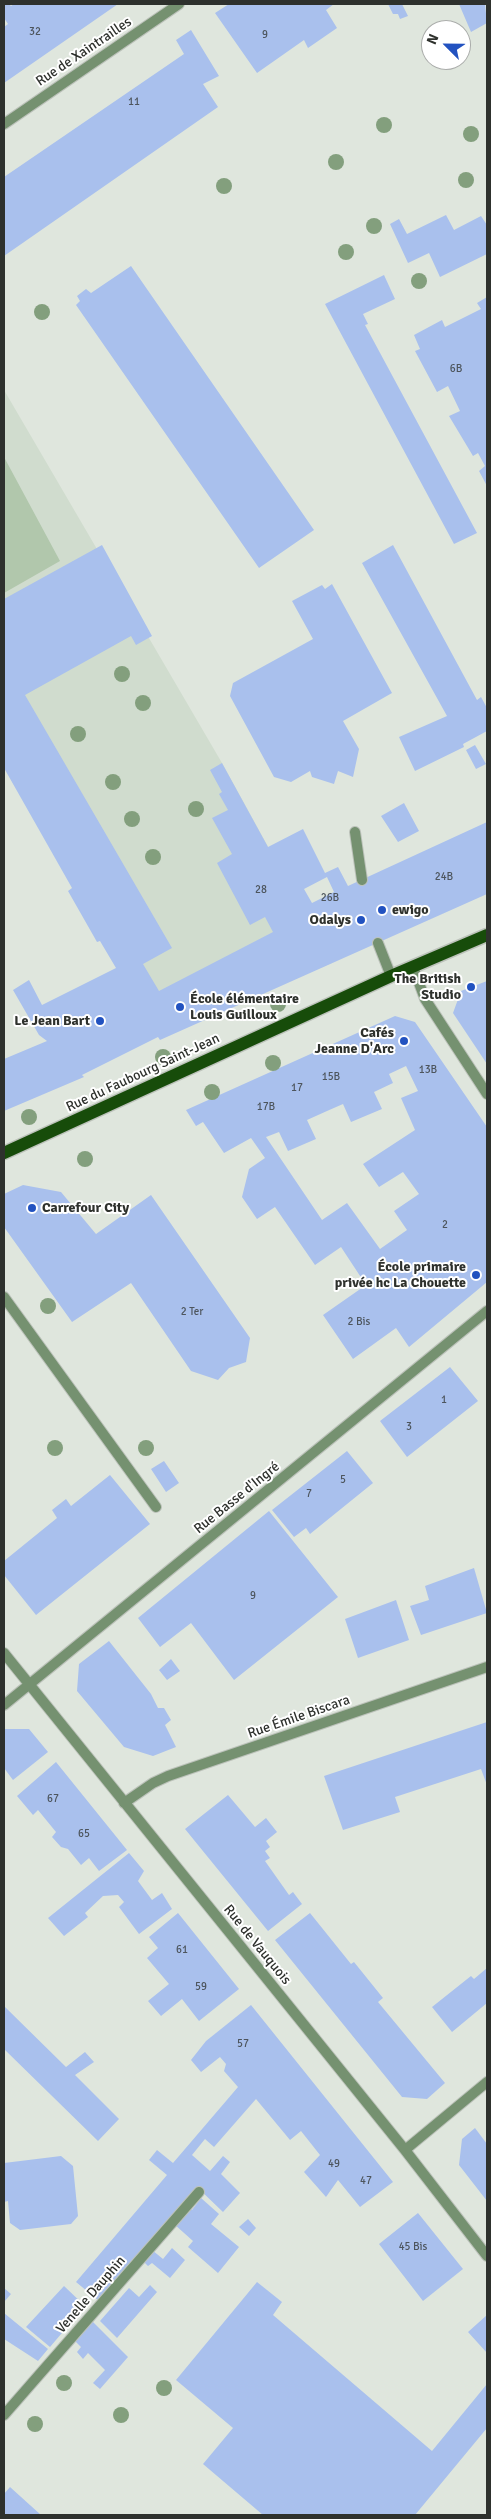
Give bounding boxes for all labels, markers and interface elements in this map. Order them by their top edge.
street label: Rue de Xaintrailles [33,14,135,90]
north arrow [421,20,471,70]
house number: 32 [29,25,41,39]
house number: 9 [262,28,268,42]
text: N [423,32,442,47]
house number: 11 [128,95,140,109]
house number: 6B [450,362,462,376]
house number: 24B [435,870,453,884]
house number: 28 [255,883,267,897]
house number: 26B [321,891,339,905]
place label: ewigo [392,902,429,918]
marker: ewigo [376,904,388,916]
place label: Odalys [310,912,351,928]
marker: Odalys [355,914,367,926]
place label: The British Studio [395,971,461,1004]
marker: The British Studio [465,981,477,993]
place label: École élémentaire Louis Guilloux [190,991,299,1024]
marker: École élémentaire Louis Guilloux [174,1001,186,1013]
place label: Le Jean Bart [14,1013,90,1029]
marker: Le Jean Bart [94,1015,106,1027]
place label: Cafés Jeanne D'Arc [314,1025,394,1058]
street label: Rue du Faubourg Saint-Jean [64,1030,222,1116]
marker: Cafés Jeanne D'Arc [398,1035,410,1047]
house number: 13B [419,1063,437,1077]
house number: 15B [322,1070,340,1084]
house number: 17 [291,1081,303,1095]
house number: 17B [257,1100,275,1114]
place label: Carrefour City [42,1200,129,1216]
marker: Carrefour City [26,1202,38,1214]
house number: 2 [442,1218,448,1232]
place label: École primaire privée hc La Chouette [335,1259,466,1292]
marker: École primaire privée hc La Chouette [470,1269,482,1281]
house number: 2 Ter [181,1305,203,1319]
house number: 2 Bis [348,1315,370,1329]
house number: 1 [441,1393,447,1407]
house number: 3 [406,1420,412,1434]
street label: Rue Basse d'Ingré [191,1458,283,1538]
house number: 5 [340,1473,346,1487]
house number: 7 [306,1487,312,1501]
house number: 9 [250,1589,256,1603]
street label: Rue Émile Biscara [246,1692,352,1742]
house number: 67 [47,1792,59,1806]
house number: 65 [78,1827,90,1841]
street label: Rue de Vauquois [220,1902,294,1988]
house number: 61 [176,1943,188,1957]
house number: 59 [195,1980,207,1994]
house number: 57 [237,2037,249,2051]
house number: 49 [328,2157,340,2171]
house number: 47 [360,2174,372,2188]
house number: 45 Bis [399,2240,427,2254]
street label: Venelle Dauphin [53,2253,129,2337]

